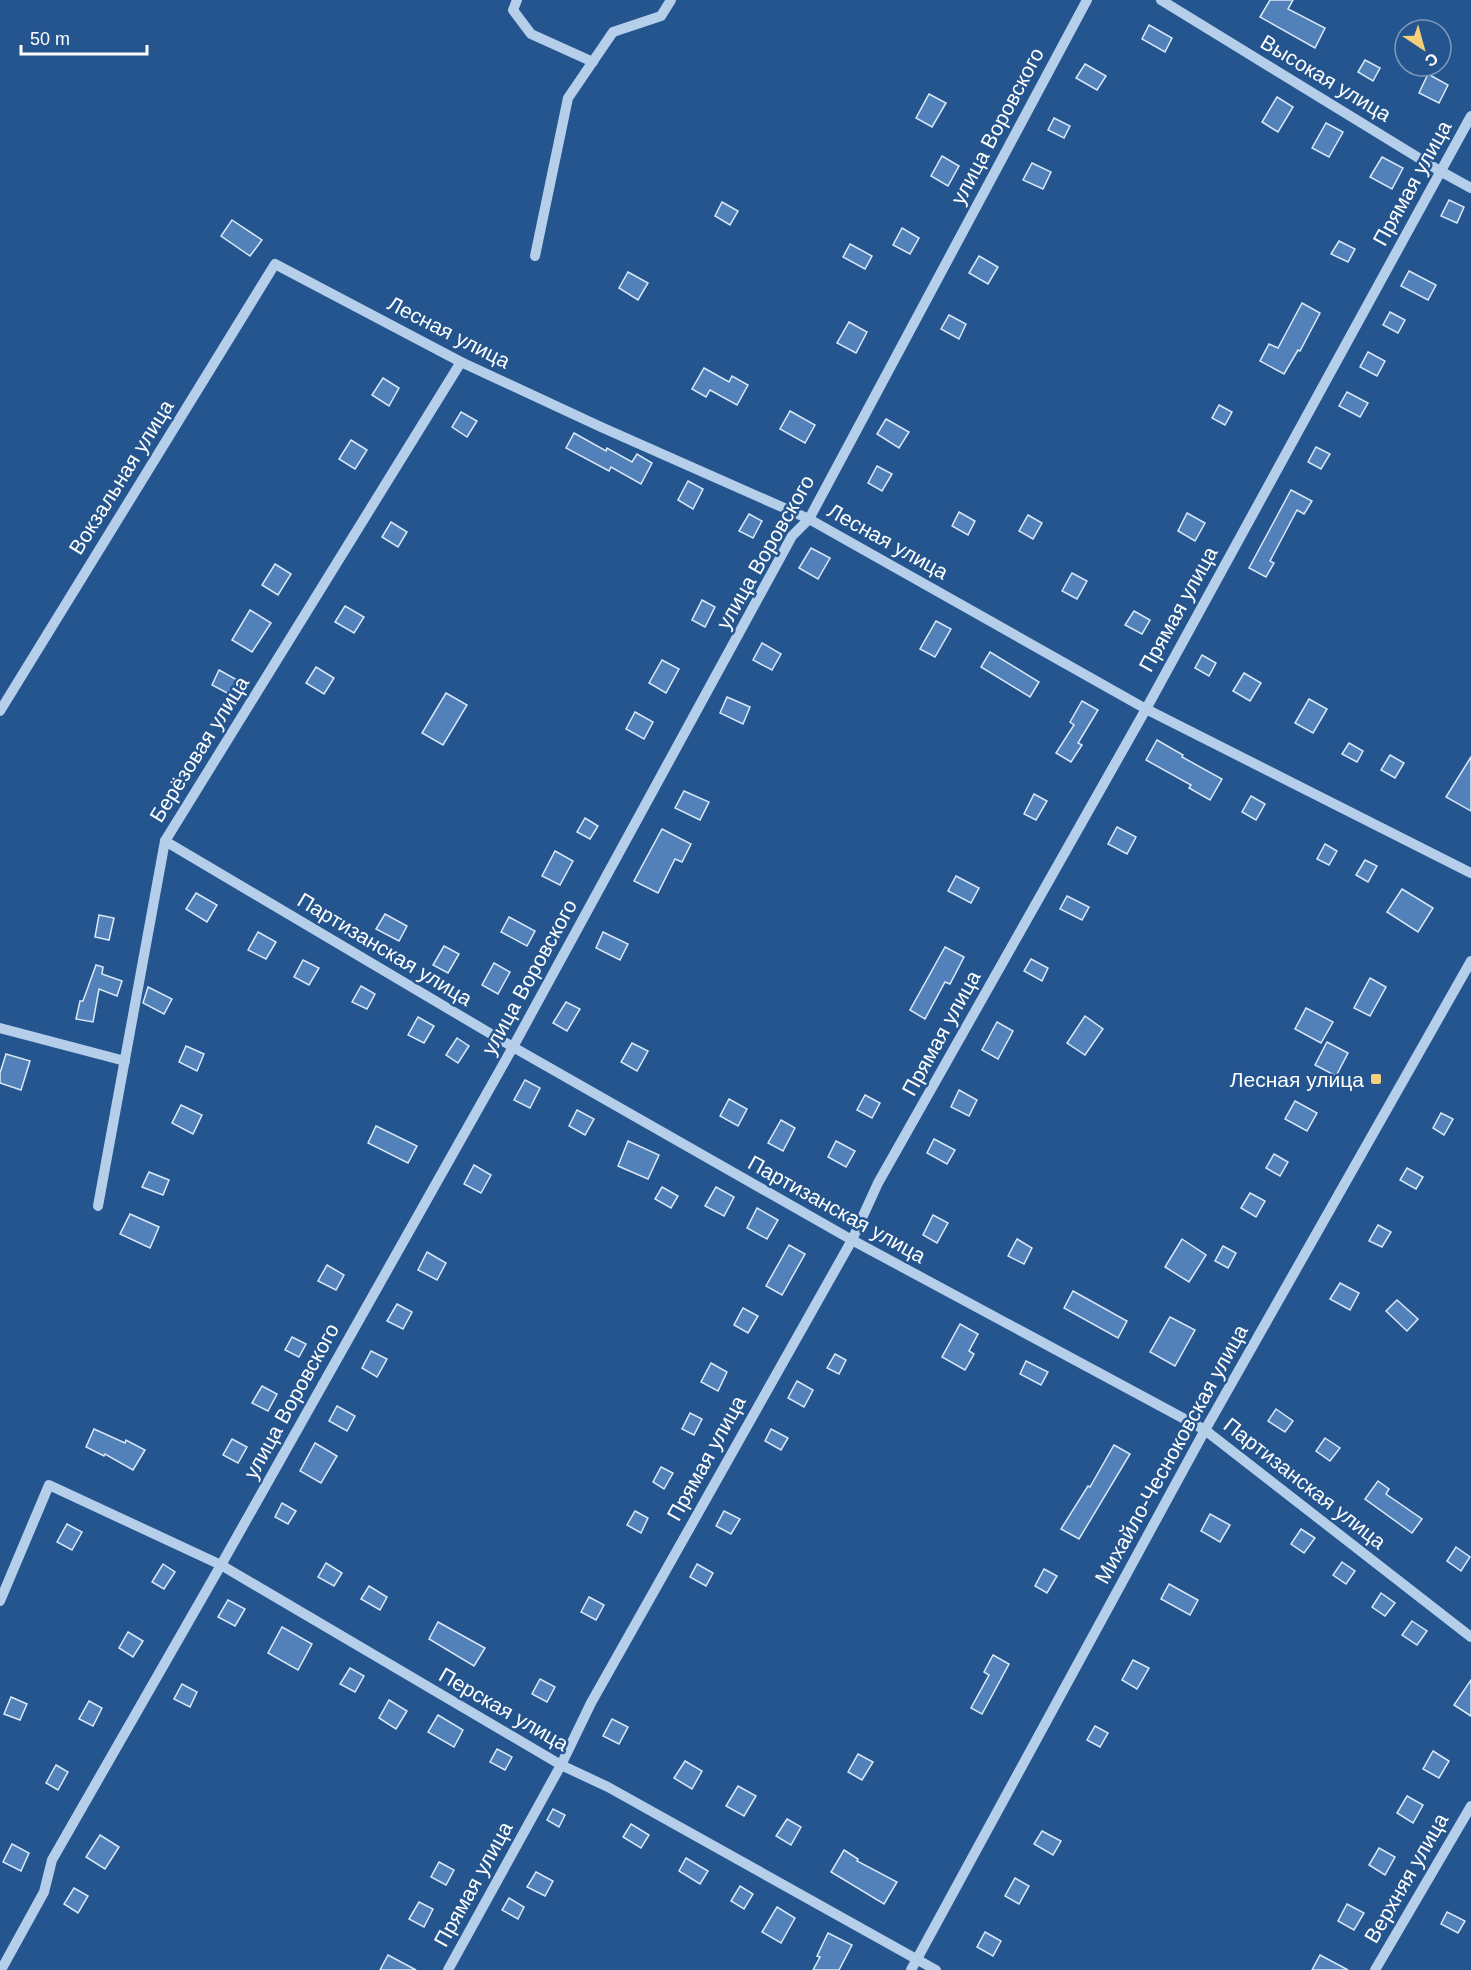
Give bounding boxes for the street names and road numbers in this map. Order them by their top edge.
street label: Высокая улица [1257,30,1396,126]
street label: улица Воровского [946,44,1048,208]
street label: Прямая улица [1368,116,1456,249]
street label: Лесная улица [384,291,514,373]
street label: Вокзальная улица [64,395,178,558]
street label: улица Воровского [712,471,818,633]
street label: Лесная улица [824,498,953,584]
street label: Прямая улица [1134,542,1222,675]
street label: Берёзовая улица [145,672,253,826]
street label: Партизанская улица [294,888,476,1010]
street label: улица Воровского [477,895,581,1059]
street label: Прямая улица [897,966,985,1099]
street label: Партизанская улица [744,1151,930,1267]
street label: улица Воровского [239,1319,343,1483]
street label: Михайло-Чесноковская улица [1090,1320,1252,1587]
street label: Прямая улица [662,1391,750,1524]
street label: Партизанская улица [1220,1413,1391,1554]
street label: Перская улица [435,1663,573,1755]
street label: Верхняя улица [1360,1809,1452,1947]
street label: Прямая улица [429,1817,517,1950]

